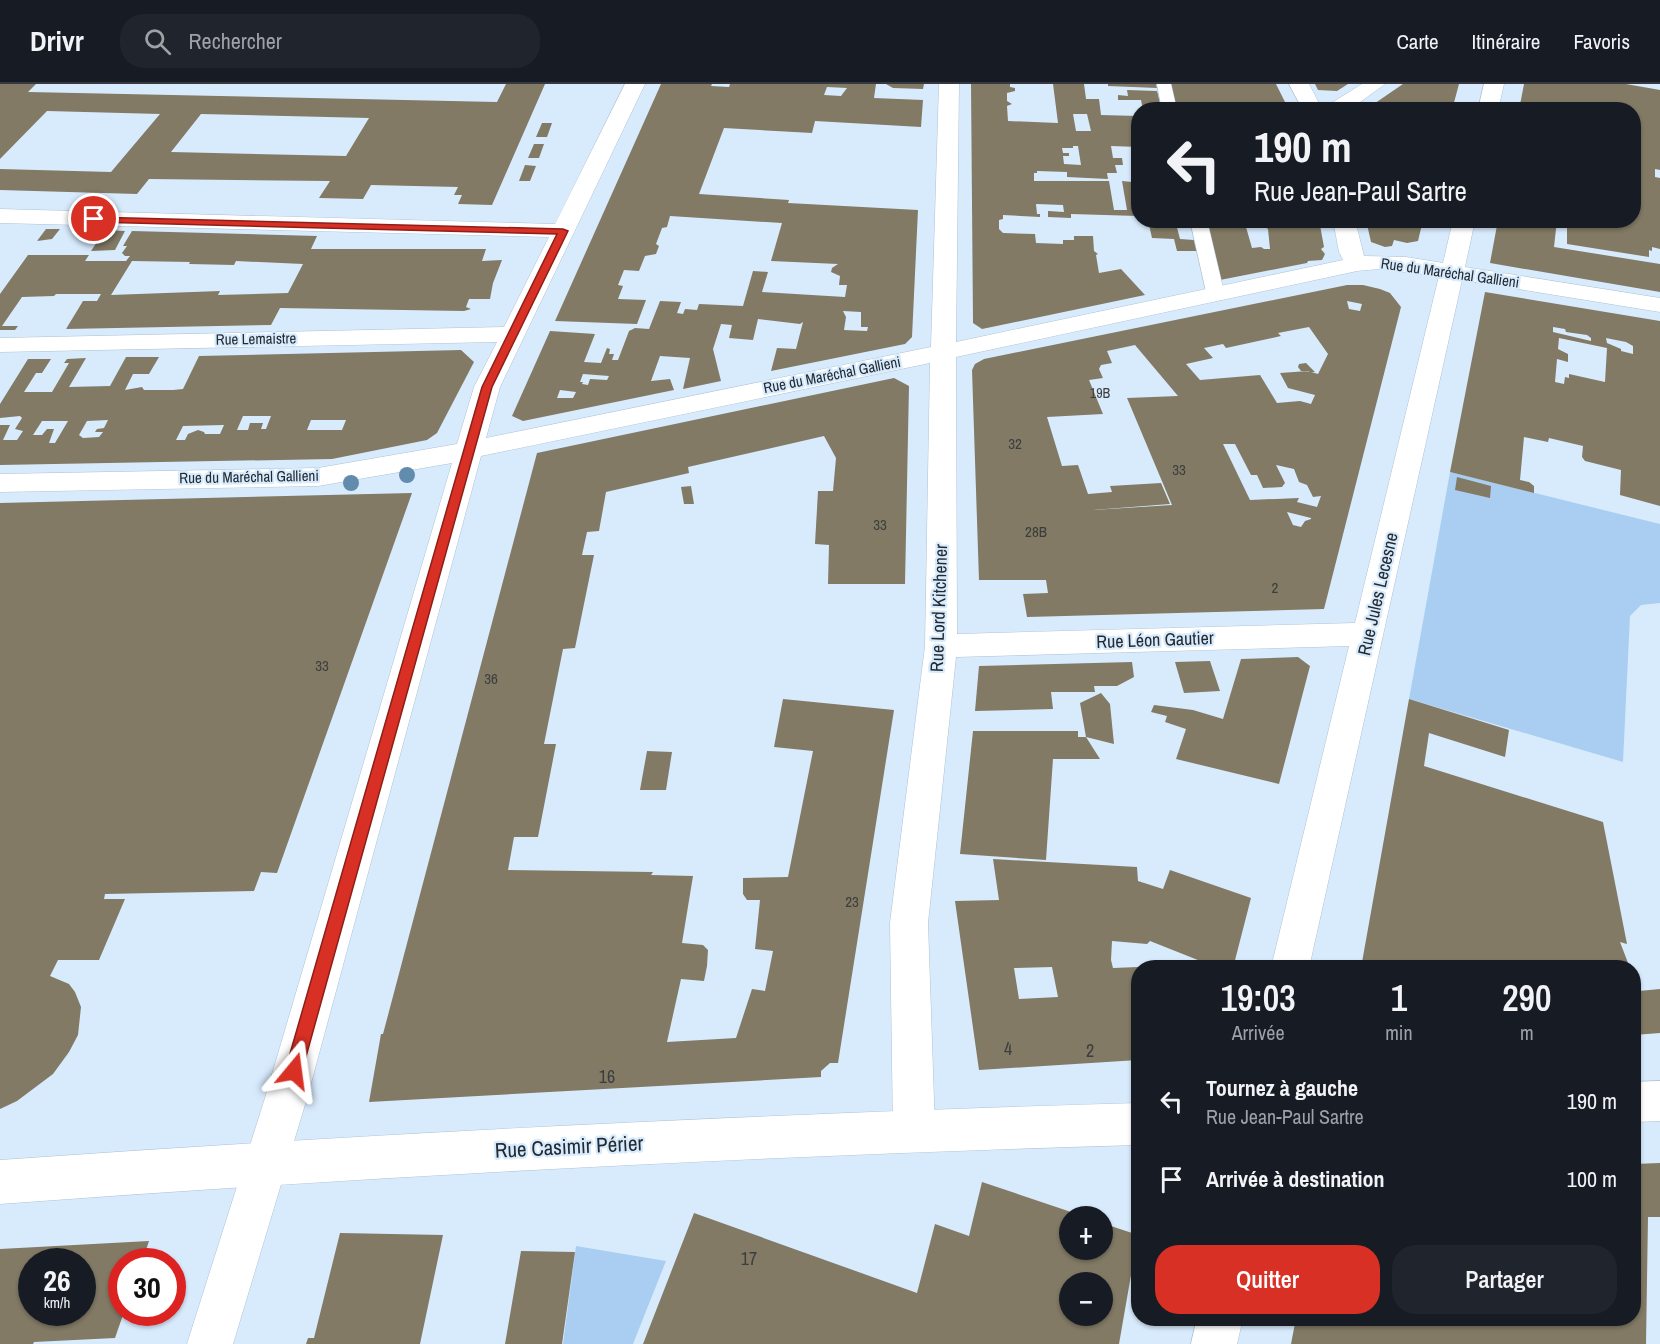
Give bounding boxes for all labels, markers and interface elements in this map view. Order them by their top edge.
search box [120,14,540,68]
text: Drivr [30,22,84,60]
icon: search [141,25,174,58]
text: Rechercher [189,26,282,56]
text: Carte [1396,27,1439,56]
text: Itinéraire [1472,27,1540,56]
text: Favoris [1573,27,1630,56]
text: 190 m [1254,119,1352,175]
icon: left [1155,126,1233,204]
text: Rue Jean-Paul Sartre [1254,173,1467,209]
pin [68,193,119,244]
icon: arrive [77,202,110,235]
street label: Rue du Maréchal Gallieni [1380,252,1521,293]
street label: Rue Lemaistre [215,327,297,350]
street label: Rue du Maréchal Gallieni [761,351,902,398]
house number: 19B [1090,384,1111,402]
house number: 32 [1008,433,1022,454]
house number: 33 [1172,459,1186,480]
street label: Rue du Maréchal Gallieni [179,465,319,488]
house number: 33 [873,514,887,535]
house number: 28B [1025,521,1047,542]
street label: Rue Jules Lecesne [1351,530,1404,658]
street label: Rue Lord Kitchener [924,544,953,672]
house number: 2 [1272,577,1279,598]
street label: Rue Léon Gautier [1096,625,1214,654]
house number: 33 [315,655,329,676]
house number: 36 [484,668,498,689]
house number: 23 [845,891,859,912]
text: 19:03 [1221,974,1296,1022]
text: 1 [1391,974,1407,1022]
text: 290 [1502,974,1551,1022]
text: Arrivée [1232,1019,1285,1046]
text: min [1385,1019,1413,1046]
text: m [1520,1019,1534,1046]
house number: 4 [1004,1036,1012,1061]
house number: 2 [1086,1038,1094,1063]
position arrow [262,1039,326,1103]
house number: 16 [599,1064,615,1089]
text: Tournez à gauche [1206,1073,1358,1103]
icon: left [1155,1085,1188,1118]
text: 190 m [1567,1086,1617,1116]
text: Rue Jean-Paul Sartre [1206,1103,1364,1130]
street label: Rue Casimir Périer [494,1128,644,1165]
icon: arrive [1155,1163,1188,1196]
text: Arrivée à destination [1206,1164,1384,1194]
text: 100 m [1567,1164,1617,1194]
map controls [1059,1206,1113,1326]
button: + [1059,1206,1113,1260]
button: Quitter [1155,1245,1380,1314]
button: Partager [1392,1245,1617,1314]
house number: 17 [741,1246,757,1271]
speed limit sign: 30 [108,1248,186,1326]
text: 26 [43,1260,71,1300]
button: − [1059,1272,1113,1326]
text: km/h [44,1292,70,1313]

